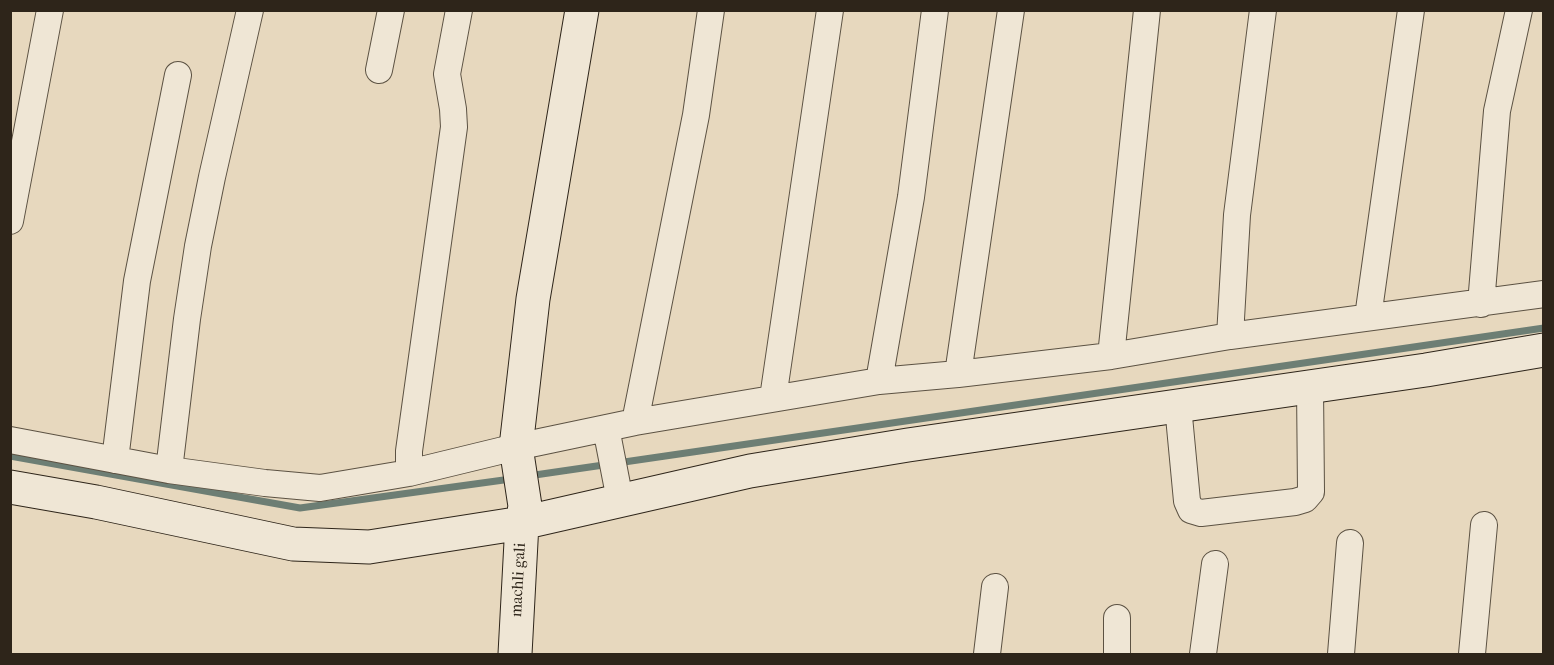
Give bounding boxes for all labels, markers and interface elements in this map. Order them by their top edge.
street label: machli gali [507,542,531,618]

